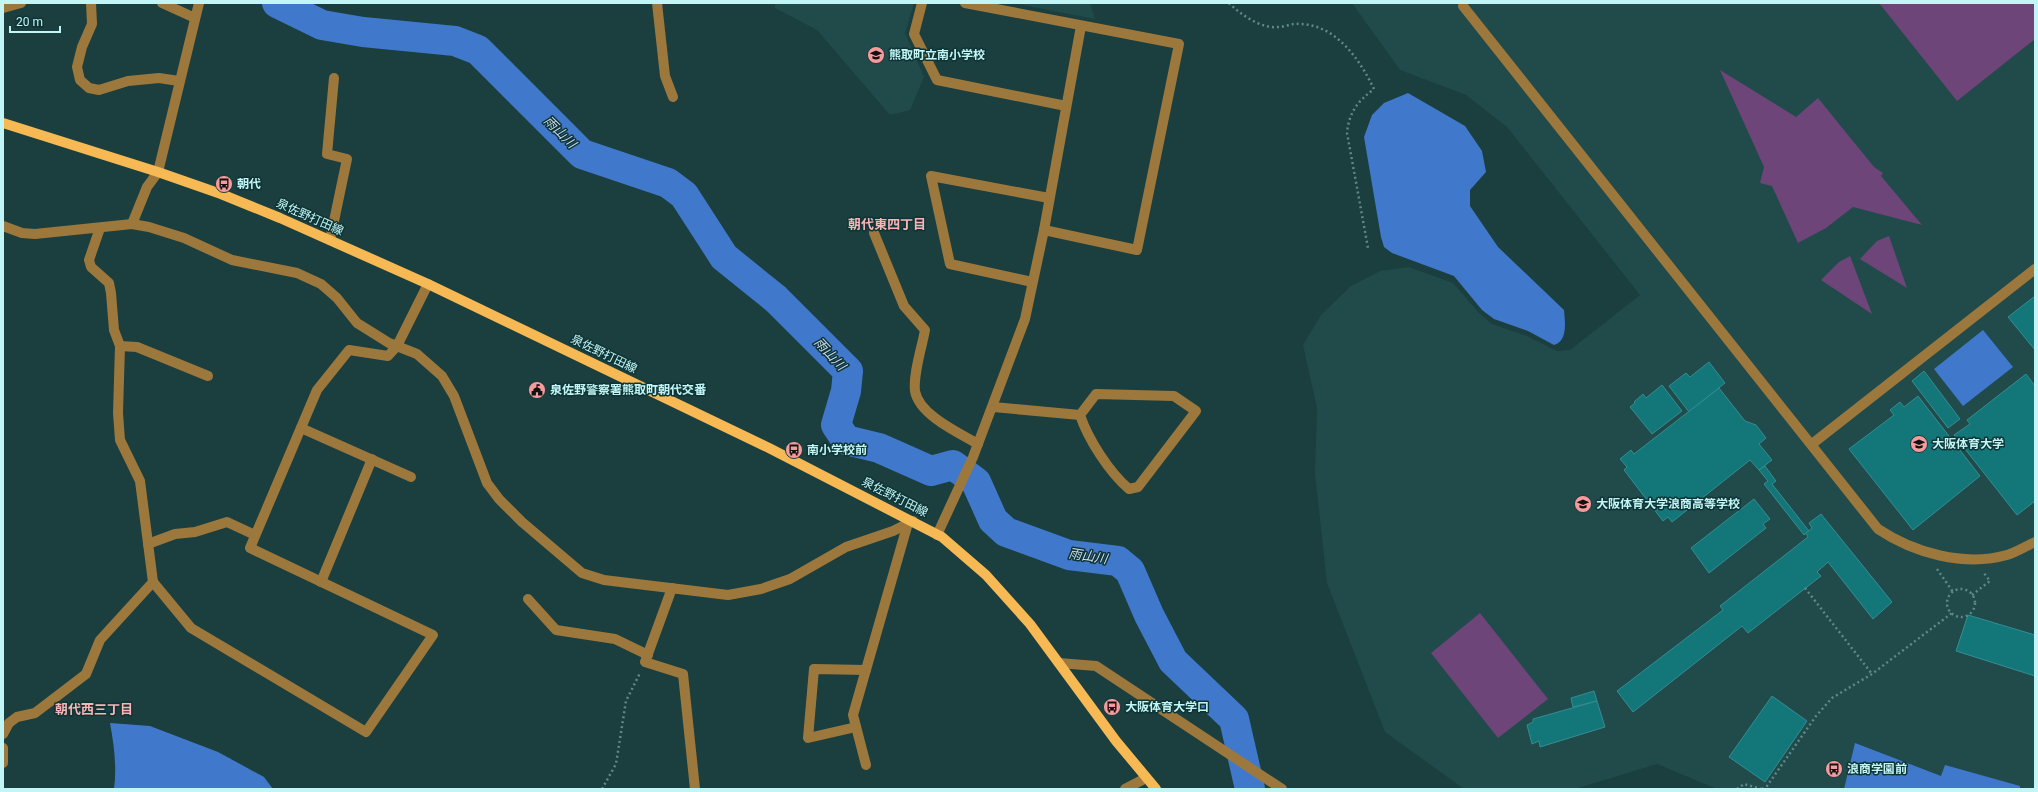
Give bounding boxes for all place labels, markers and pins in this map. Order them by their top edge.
school or university icon: 熊取町立南小学校 [866,45,886,65]
place label: 熊取町立南小学校 [889,48,985,62]
bus stop icon: 朝代 [214,174,234,194]
place label: 朝代 [237,177,261,191]
public building icon: 泉佐野警察署熊取町朝代交番 [527,380,547,400]
place label: 泉佐野警察署熊取町朝代交番 [550,383,707,397]
school or university icon: 大阪体育大学 [1909,434,1929,454]
place label: 大阪体育大学 [1932,437,2004,451]
bus stop icon: 南小学校前 [784,440,804,460]
place label: 南小学校前 [807,443,867,457]
school or university icon: 大阪体育大学浪商高等学校 [1573,494,1593,514]
place label: 大阪体育大学浪商高等学校 [1596,497,1740,511]
bus stop icon: 大阪体育大学口 [1102,697,1122,717]
place label: 大阪体育大学口 [1125,700,1209,714]
bus stop icon: 浪商学園前 [1824,759,1844,779]
place label: 浪商学園前 [1847,762,1907,776]

